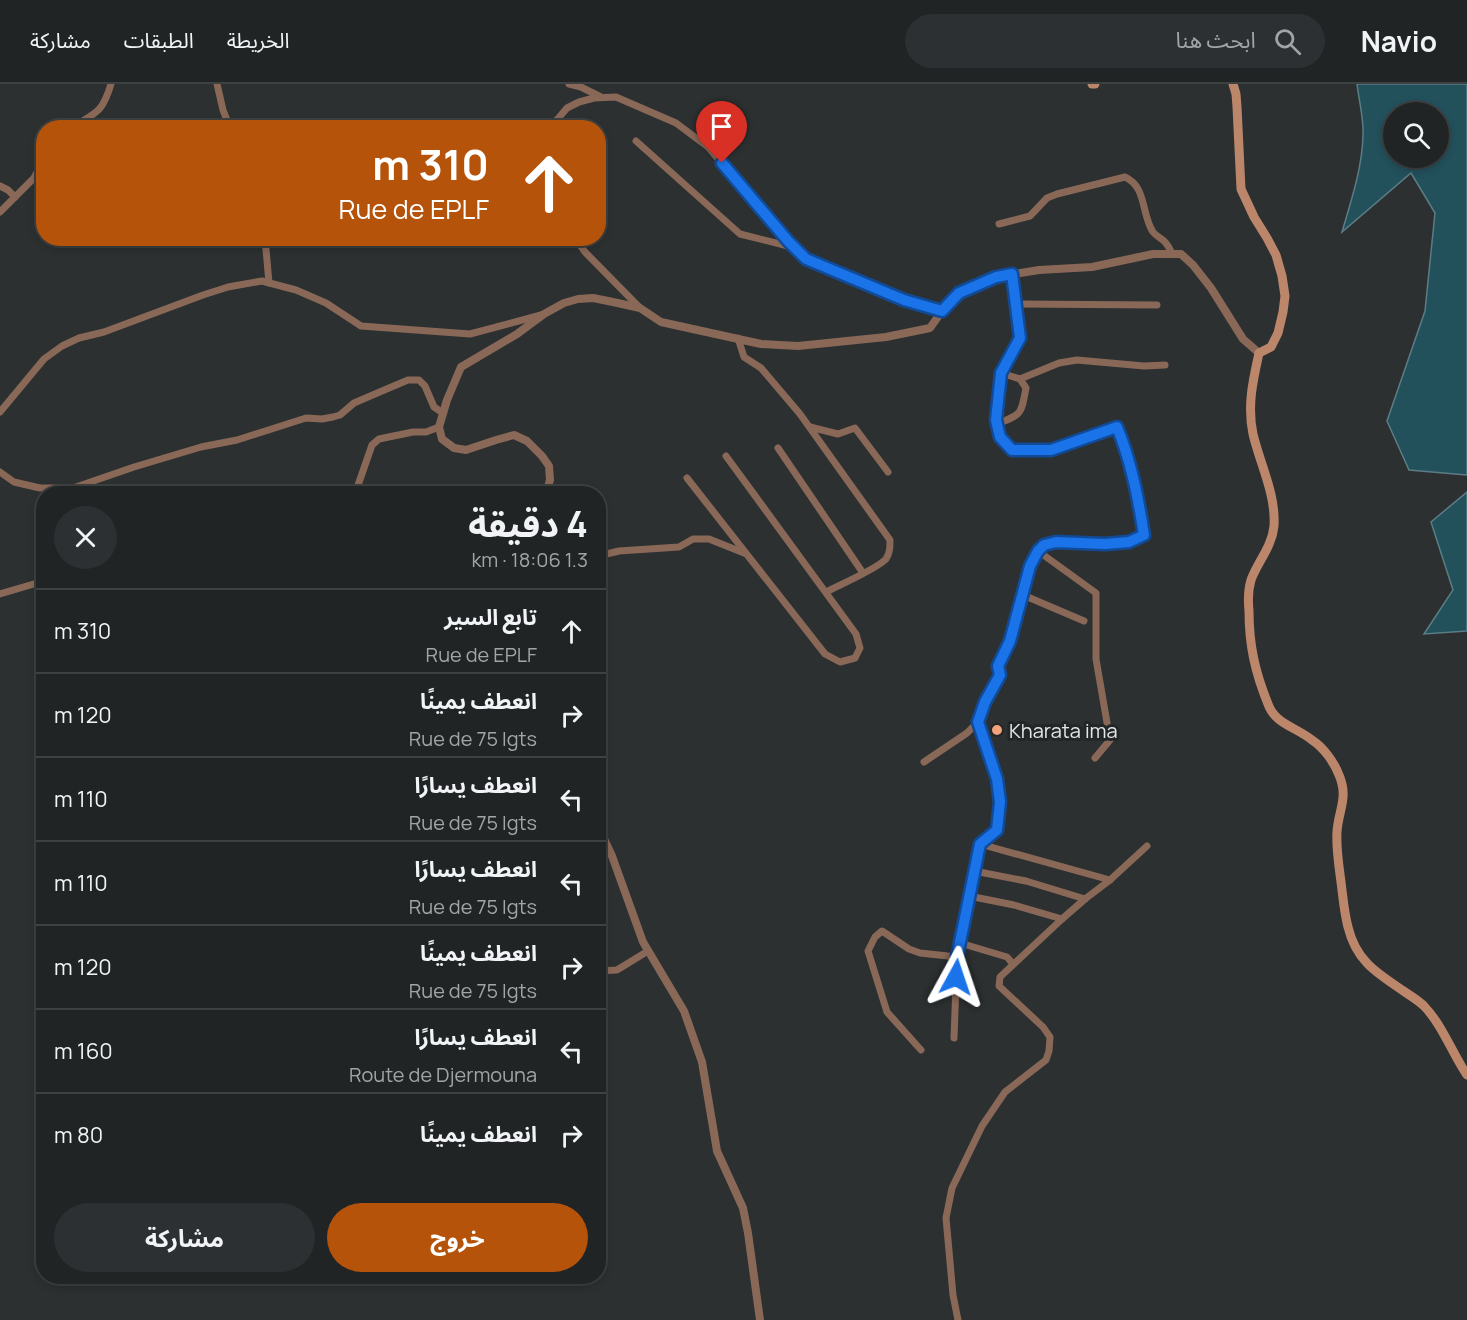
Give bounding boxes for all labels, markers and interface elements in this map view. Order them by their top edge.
search box [905,14,1325,68]
text: Navio [1361,22,1437,60]
text: ابحث هنا [1175,25,1256,55]
icon: search [1271,25,1304,58]
text: مشاركة [30,26,91,54]
text: الطبقات [124,26,194,54]
text: الخريطة [227,26,290,54]
pin [696,101,747,163]
map controls [1383,102,1449,168]
button: search [1383,102,1449,168]
icon: arrive [705,110,738,143]
text: 310 m [372,135,489,193]
icon: ahead [510,144,588,222]
text: Rue de EPLF [339,190,489,227]
text: 4 دقيقة [468,499,588,548]
button: close [54,506,117,569]
text: 1.3 km · 18:06 [471,546,588,573]
text: تابع السير [444,602,537,632]
icon: ahead [555,615,588,648]
text: 310 m [54,616,111,646]
text: Rue de EPLF [426,641,537,668]
text: انعطف يمينًا [420,686,537,716]
icon: right [555,699,588,732]
text: 120 m [54,700,112,730]
place label: Kharata ima [1009,717,1118,744]
marker: Kharata ima [990,723,1004,737]
text: Rue de 75 lgts [409,725,537,752]
text: انعطف يسارًا [414,770,537,800]
icon: left [555,783,588,816]
text: 110 m [54,784,108,814]
text: Rue de 75 lgts [409,809,537,836]
text: انعطف يسارًا [414,854,537,884]
icon: left [555,867,588,900]
text: 110 m [54,868,108,898]
text: Rue de 75 lgts [409,893,537,920]
text: انعطف يمينًا [420,938,537,968]
position arrow [924,945,988,1009]
icon: right [555,951,588,984]
text: 120 m [54,952,112,982]
text: Rue de 75 lgts [409,977,537,1004]
text: انعطف يسارًا [414,1022,537,1052]
icon: left [555,1035,588,1068]
text: 160 m [54,1036,113,1066]
text: Route de Djermouna [349,1061,537,1088]
text: انعطف يمينًا [420,1119,537,1149]
icon: right [555,1119,588,1152]
text: 80 m [54,1120,103,1150]
button: مشاركة [54,1203,315,1272]
button: خروج [327,1203,588,1272]

